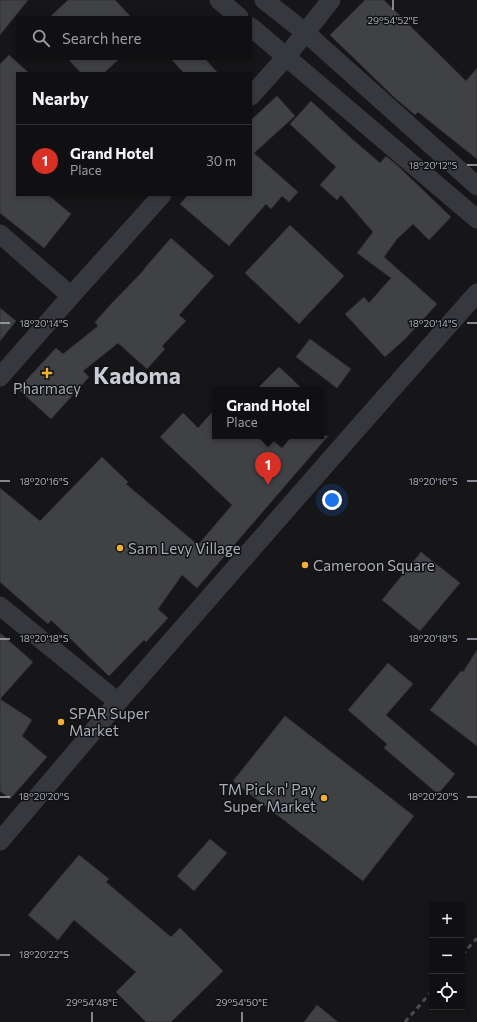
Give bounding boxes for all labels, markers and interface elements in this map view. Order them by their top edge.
text: 29°54'52"E [368,14,419,26]
search box [16,16,252,60]
icon: search [30,27,52,49]
text: Search here [62,29,141,47]
text: Nearby [32,88,89,109]
text: Grand Hotel [70,144,154,162]
text: 1 [42,153,48,169]
text: 30 m [206,153,236,169]
text: 18°20'12"S [409,159,457,171]
text: Place [70,162,102,178]
text: 18°20'14"S [20,317,69,329]
text: 18°20'14"S [409,317,458,329]
district label: Kadoma [93,361,181,389]
marker: Pharmacy [42,368,52,378]
place label: Pharmacy [13,379,81,397]
popup [212,387,324,439]
text: Grand Hotel [226,396,310,414]
text: Place [226,414,258,430]
pin: 1 [255,452,281,485]
text: 18°20'16"S [19,475,69,487]
text: 18°20'16"S [408,475,458,487]
your location [322,490,342,510]
place label: Sam Levy Village [128,539,241,557]
marker: Sam Levy Village [115,543,125,553]
place label: Cameroon Square [313,556,435,574]
marker: Cameroon Square [300,560,310,570]
text: 18°20'18"S [19,632,69,644]
text: 18°20'18"S [408,632,458,644]
place label: SPAR Super Market [69,704,150,739]
marker: SPAR Super Market [56,717,66,727]
place label: TM Pick n' Pay Super Market [219,780,316,815]
text: 18°20'20"S [19,790,69,802]
text: 18°20'20"S [408,790,458,802]
marker: TM Pick n' Pay Super Market [319,793,329,803]
map controls [429,902,465,1010]
button: + [429,902,465,938]
button: − [429,938,465,974]
text: 18°20'22"S [19,948,69,960]
button: locate [429,974,465,1010]
text: 29°54'48"E [66,996,118,1008]
text: 29°54'50"E [216,996,268,1008]

